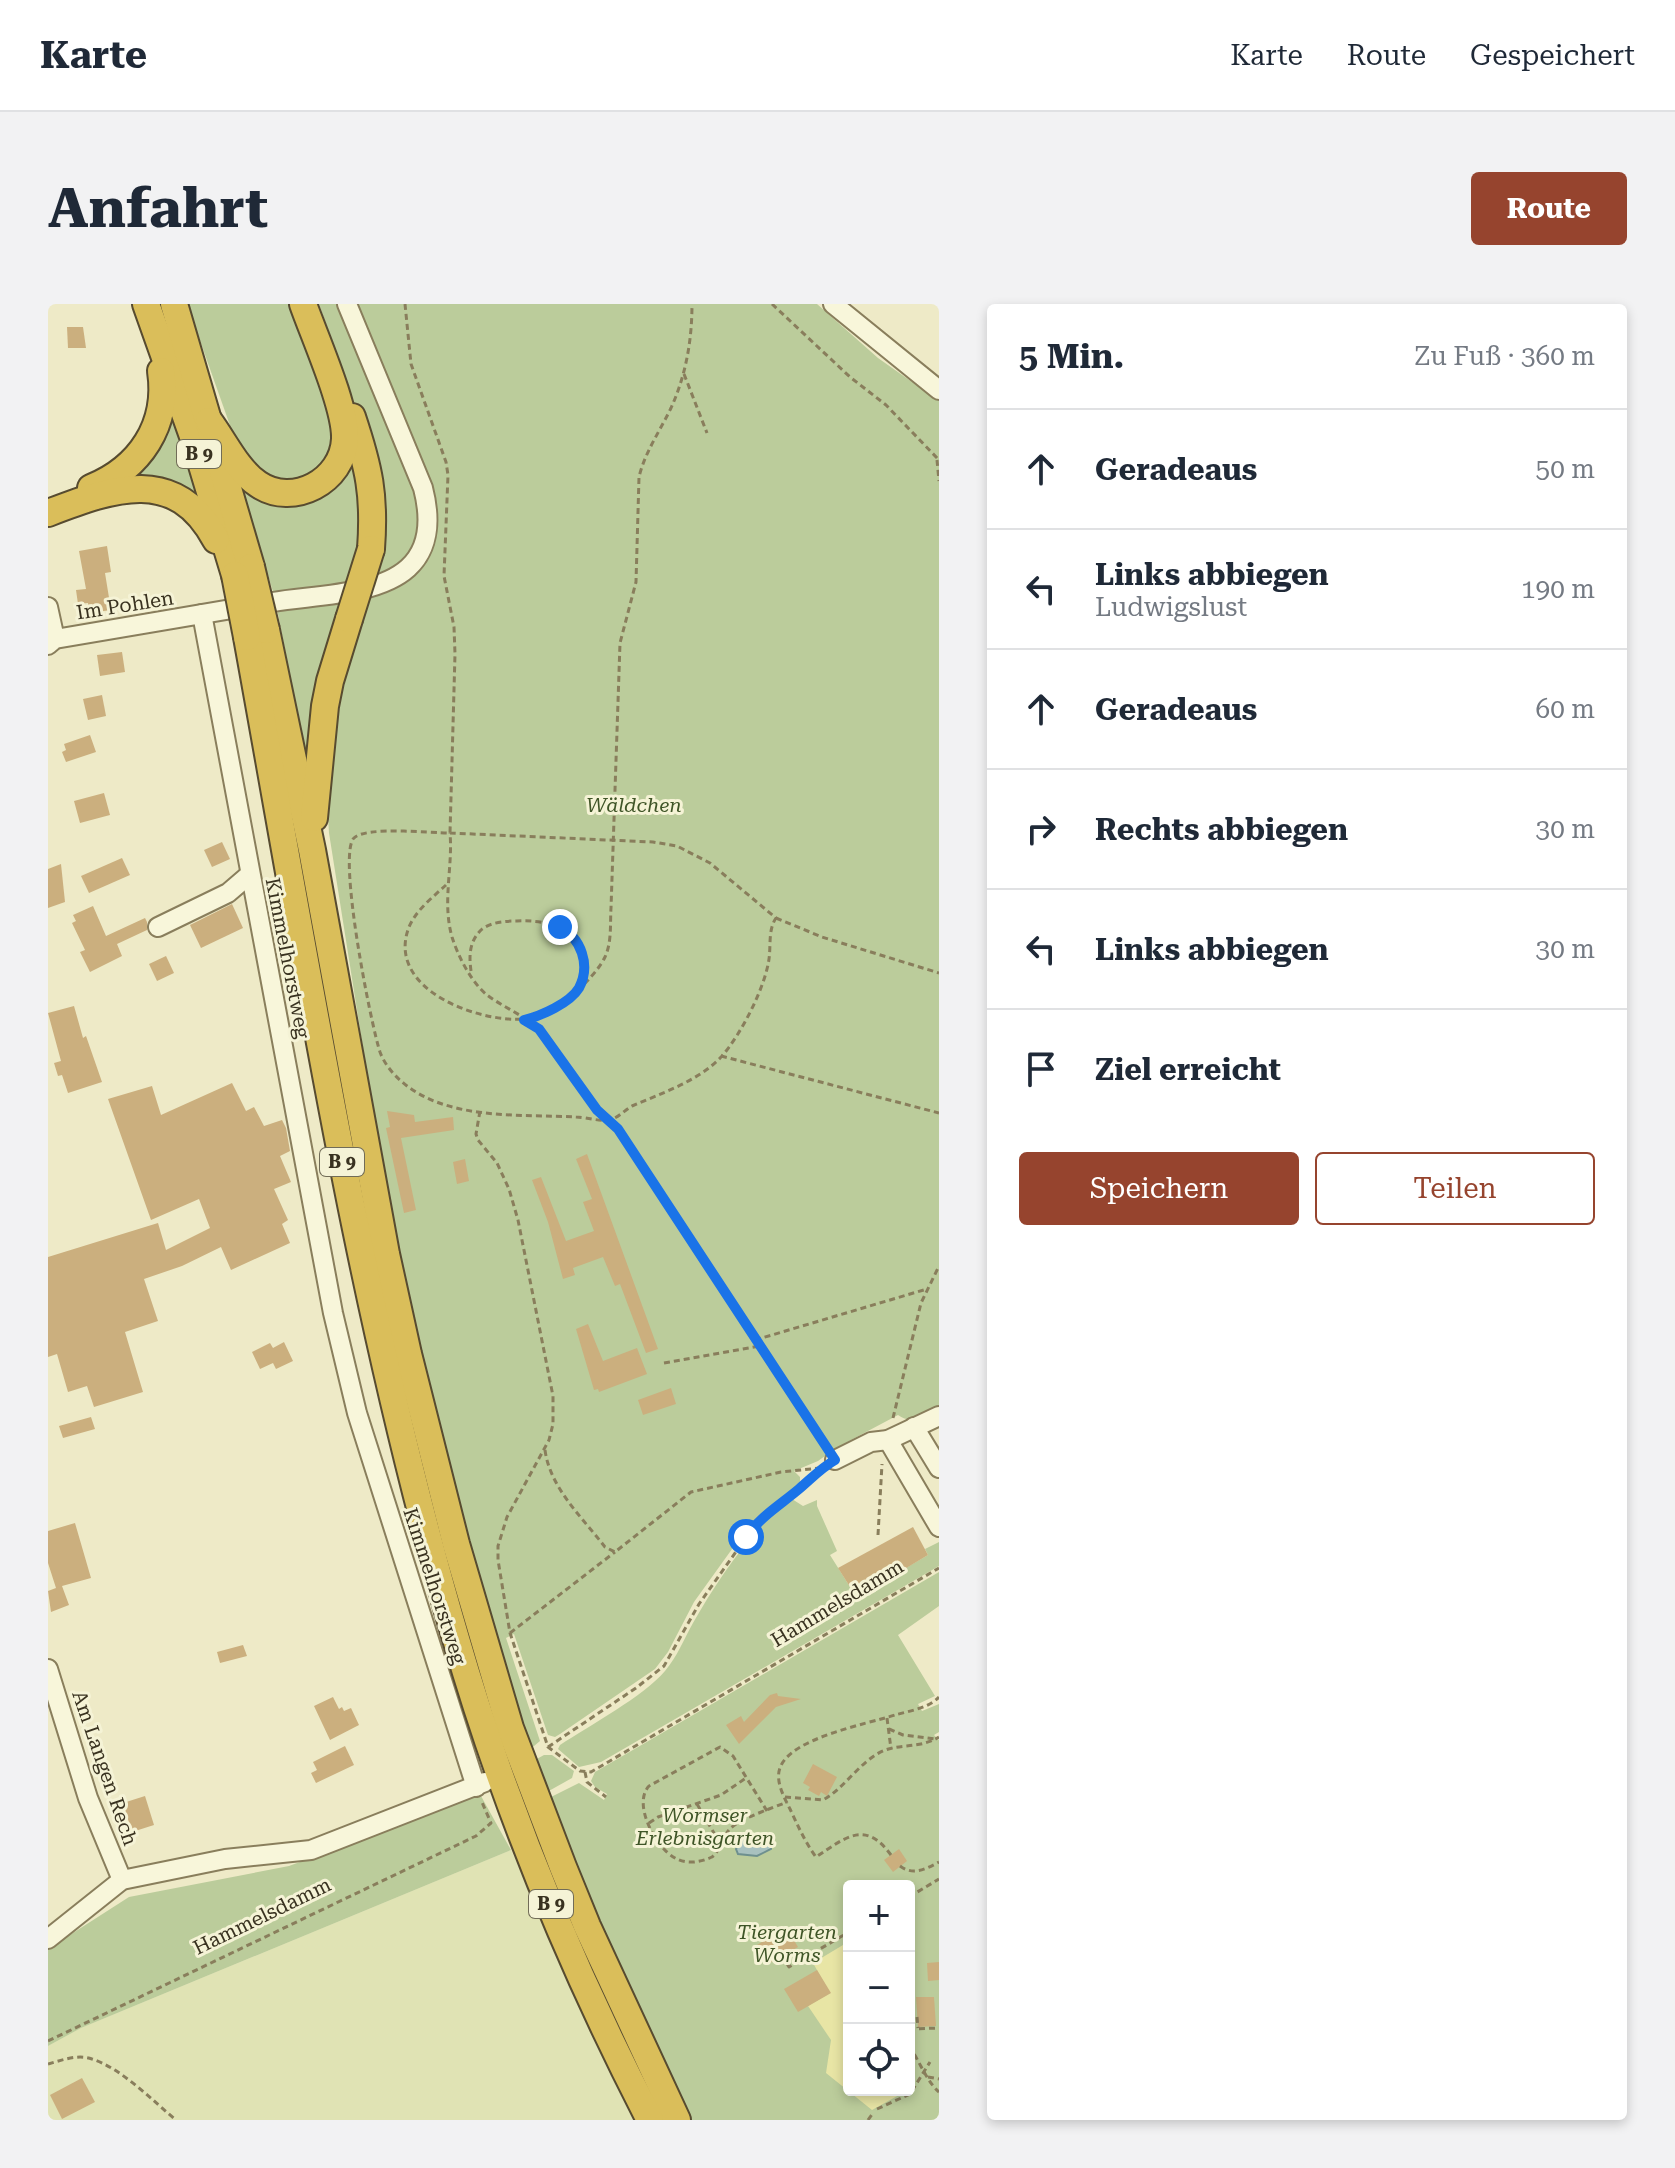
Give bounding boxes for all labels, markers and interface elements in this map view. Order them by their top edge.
text: Karte [40,33,147,77]
text: Karte [1230,39,1303,72]
text: Route [1347,39,1426,72]
text: Gespeichert [1470,39,1635,72]
button: Route [1471,172,1627,245]
text: Anfahrt [48,175,268,241]
text: 5 Min. [1019,336,1124,376]
text: Zu Fuß · 360 m [1414,341,1595,371]
road number: B 9 [177,440,221,468]
icon: ahead [1019,447,1063,491]
text: Geradeaus [1095,452,1257,487]
text: 50 m [1536,454,1595,484]
text: Links abbiegen [1095,557,1329,592]
icon: left [1019,567,1063,611]
text: 190 m [1521,574,1595,604]
street label: Im Pohlen [75,585,175,625]
text: Ludwigslust [1095,592,1247,622]
icon: ahead [1019,687,1063,731]
text: Geradeaus [1095,692,1257,727]
text: 60 m [1536,694,1595,724]
park label: Wäldchen [586,793,682,817]
icon: right [1019,807,1063,851]
text: Rechts abbiegen [1095,812,1348,847]
text: 30 m [1536,814,1595,844]
street label: Kimmelhorstweg [261,876,315,1041]
route end [542,909,578,945]
icon: left [1019,927,1063,971]
text: Links abbiegen [1095,932,1329,967]
text: 30 m [1536,934,1595,964]
icon: arrive [1019,1047,1063,1091]
text: Ziel erreicht [1095,1052,1281,1087]
road number: B 9 [320,1148,364,1176]
button: Speichern [1019,1152,1299,1225]
button: Teilen [1315,1152,1595,1225]
street label: Kimmelhorstweg [398,1505,472,1668]
route start [728,1519,764,1555]
street label: Hammelsdamm [766,1554,908,1652]
street label: Am Langen Rech [67,1687,143,1849]
park label: Wormser Erlebnisgarten [635,1803,774,1850]
street label: Hammelsdamm [189,1872,335,1960]
map controls [843,1880,915,2096]
button: + [843,1880,915,1952]
road number: B 9 [529,1890,573,1918]
park label: Tiergarten Worms [737,1920,837,1967]
button: − [843,1952,915,2024]
button: locate [843,2024,915,2096]

